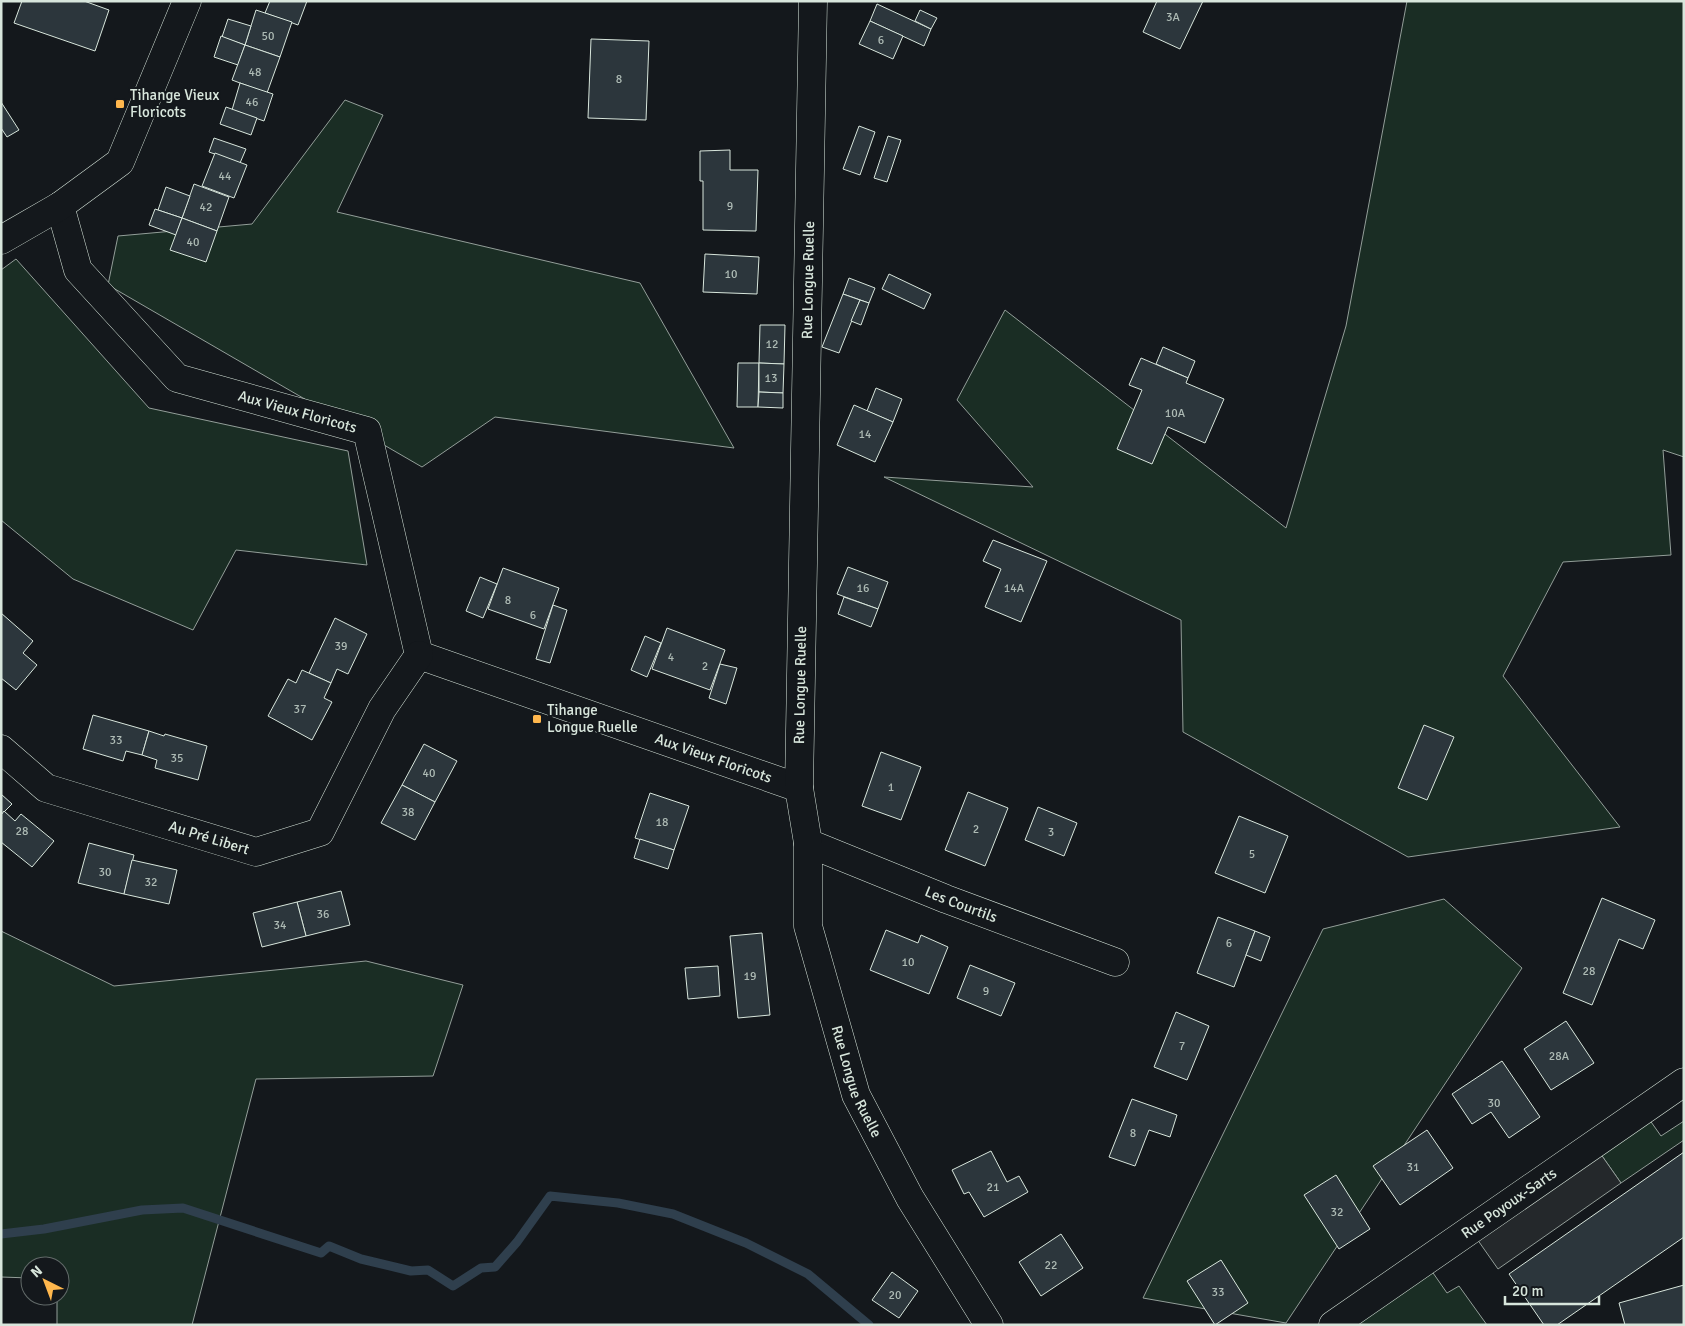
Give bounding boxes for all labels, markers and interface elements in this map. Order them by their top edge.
house number: 3A [1166,10,1181,25]
house number: 50 [262,29,274,44]
house number: 6 [878,33,884,48]
house number: 48 [249,65,261,80]
house number: 8 [616,72,622,87]
place label: Tihange Vieux Floricots [130,86,220,121]
house number: 46 [246,95,258,110]
marker: Tihange Vieux Floricots [114,98,126,110]
house number: 44 [219,169,232,184]
house number: 9 [727,199,733,214]
house number: 42 [200,200,212,215]
street label: Rue Longue Ruelle [798,221,818,339]
house number: 40 [187,235,199,250]
house number: 10 [725,267,737,282]
house number: 12 [766,337,778,352]
house number: 13 [765,371,777,386]
street label: Aux Vieux Floricots [236,386,359,437]
house number: 10A [1165,406,1186,421]
house number: 14 [859,427,872,442]
house number: 16 [857,581,869,596]
house number: 14A [1004,581,1025,596]
house number: 8 [505,593,511,608]
house number: 6 [530,608,536,623]
street label: Rue Longue Ruelle [790,626,810,744]
house number: 39 [335,639,347,654]
house number: 4 [668,650,675,665]
house number: 2 [702,659,708,674]
place label: Tihange Longue Ruelle [547,701,638,736]
house number: 37 [294,702,306,717]
marker: Tihange Longue Ruelle [531,713,543,725]
street label: Aux Vieux Floricots [653,729,775,787]
house number: 33 [110,733,122,748]
house number: 35 [171,751,183,766]
house number: 40 [423,766,435,781]
house number: 1 [888,780,894,795]
house number: 38 [402,805,414,820]
house number: 18 [656,815,668,830]
street label: Au Pré Libert [167,817,251,858]
house number: 2 [973,822,979,837]
house number: 28 [16,824,28,839]
house number: 3 [1048,825,1054,840]
house number: 5 [1249,847,1255,862]
house number: 30 [99,865,111,880]
house number: 32 [145,875,157,890]
street label: Les Courtils [922,882,1000,926]
house number: 36 [317,907,329,922]
house number: 34 [274,918,287,933]
house number: 6 [1226,936,1232,951]
house number: 10 [902,955,914,970]
house number: 28 [1583,964,1595,979]
house number: 19 [744,969,756,984]
house number: 9 [983,984,989,999]
street label: Rue Longue Ruelle [828,1023,886,1141]
house number: 7 [1179,1039,1185,1054]
house number: 28A [1549,1049,1570,1064]
house number: 30 [1488,1096,1500,1111]
house number: 8 [1130,1126,1136,1141]
house number: 31 [1407,1160,1419,1175]
street label: Rue Poyoux-Sarts [1458,1164,1560,1242]
house number: 21 [987,1180,999,1195]
house number: 32 [1331,1205,1343,1220]
north arrow [20,1256,70,1306]
house number: 22 [1045,1258,1057,1273]
text: N [27,1262,46,1281]
scale bar [1505,1274,1599,1306]
text: 20 m [1512,1282,1543,1300]
house number: 33 [1212,1285,1224,1300]
house number: 20 [889,1288,901,1303]

